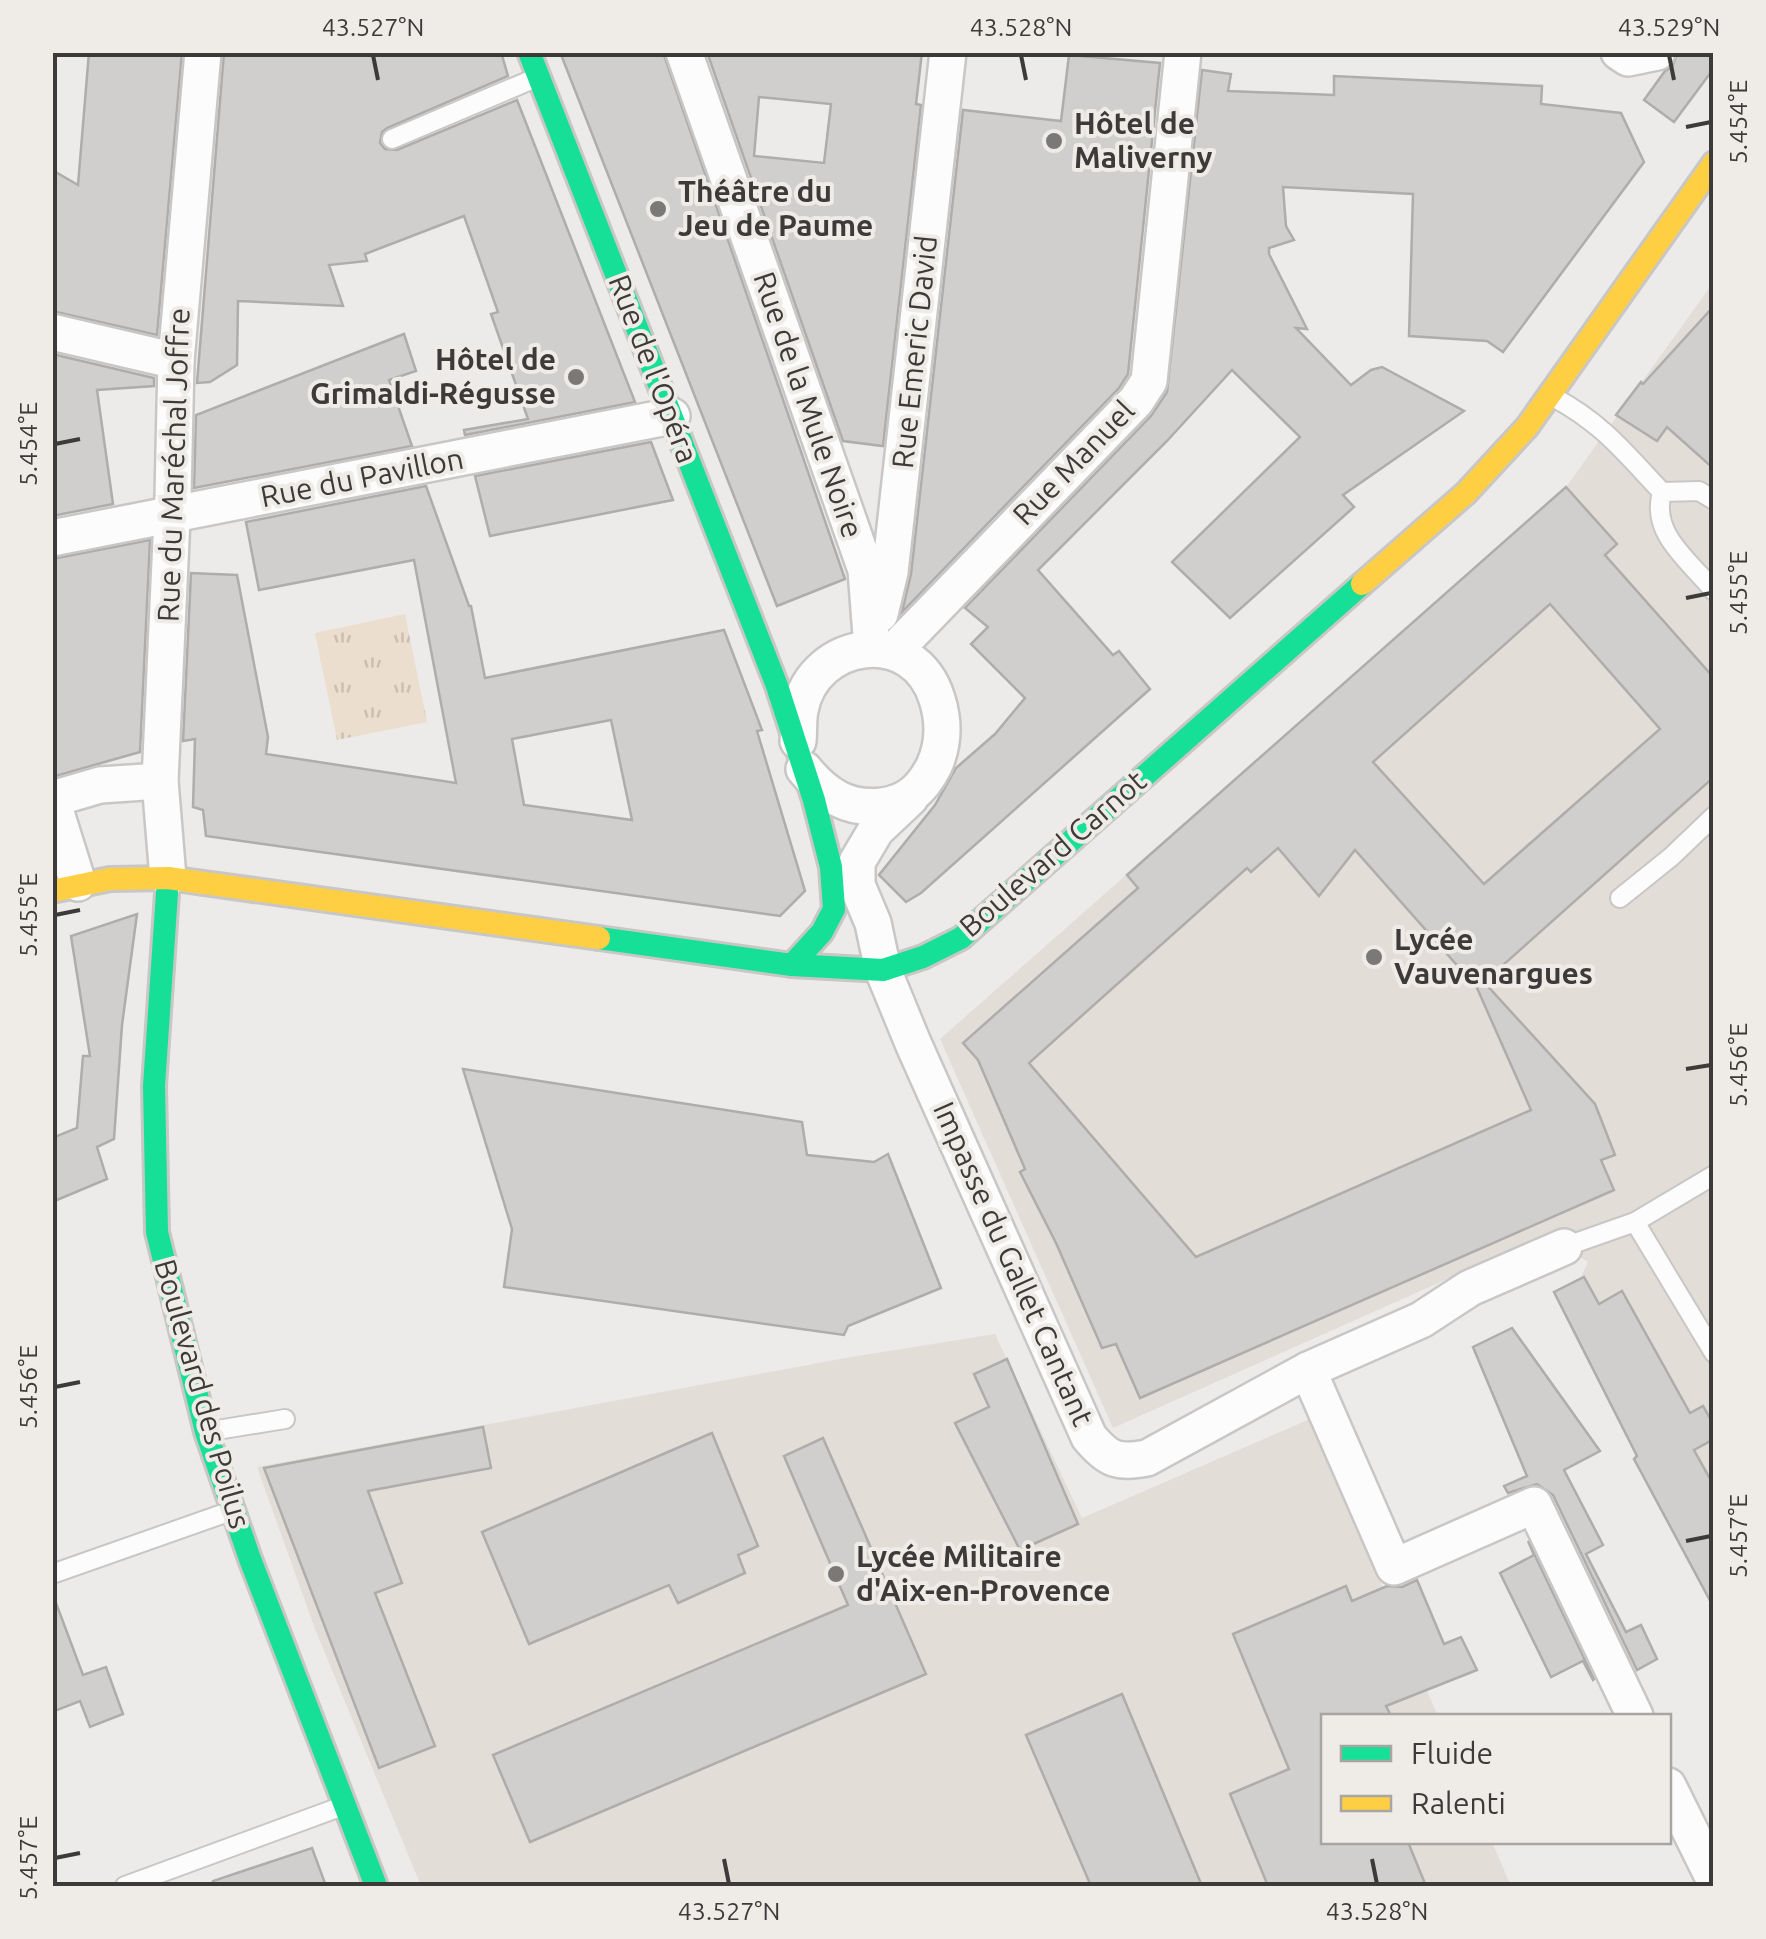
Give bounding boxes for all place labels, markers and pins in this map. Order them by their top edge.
place label: Hôtel de Maliverny [1074,106,1213,174]
marker: Hôtel de Maliverny [1043,130,1065,152]
place label: Théâtre du Jeu de Paume [678,174,873,242]
marker: Théâtre du Jeu de Paume [647,198,669,220]
place label: Hôtel de Grimaldi-Régusse [310,342,556,410]
marker: Hôtel de Grimaldi-Régusse [565,366,587,388]
place label: Lycée Vauvenargues [1394,922,1593,990]
marker: Lycée Vauvenargues [1363,946,1385,968]
place label: Lycée Militaire d'Aix-en-Provence [856,1539,1110,1607]
marker: Lycée Militaire d'Aix-en-Provence [825,1563,847,1585]

